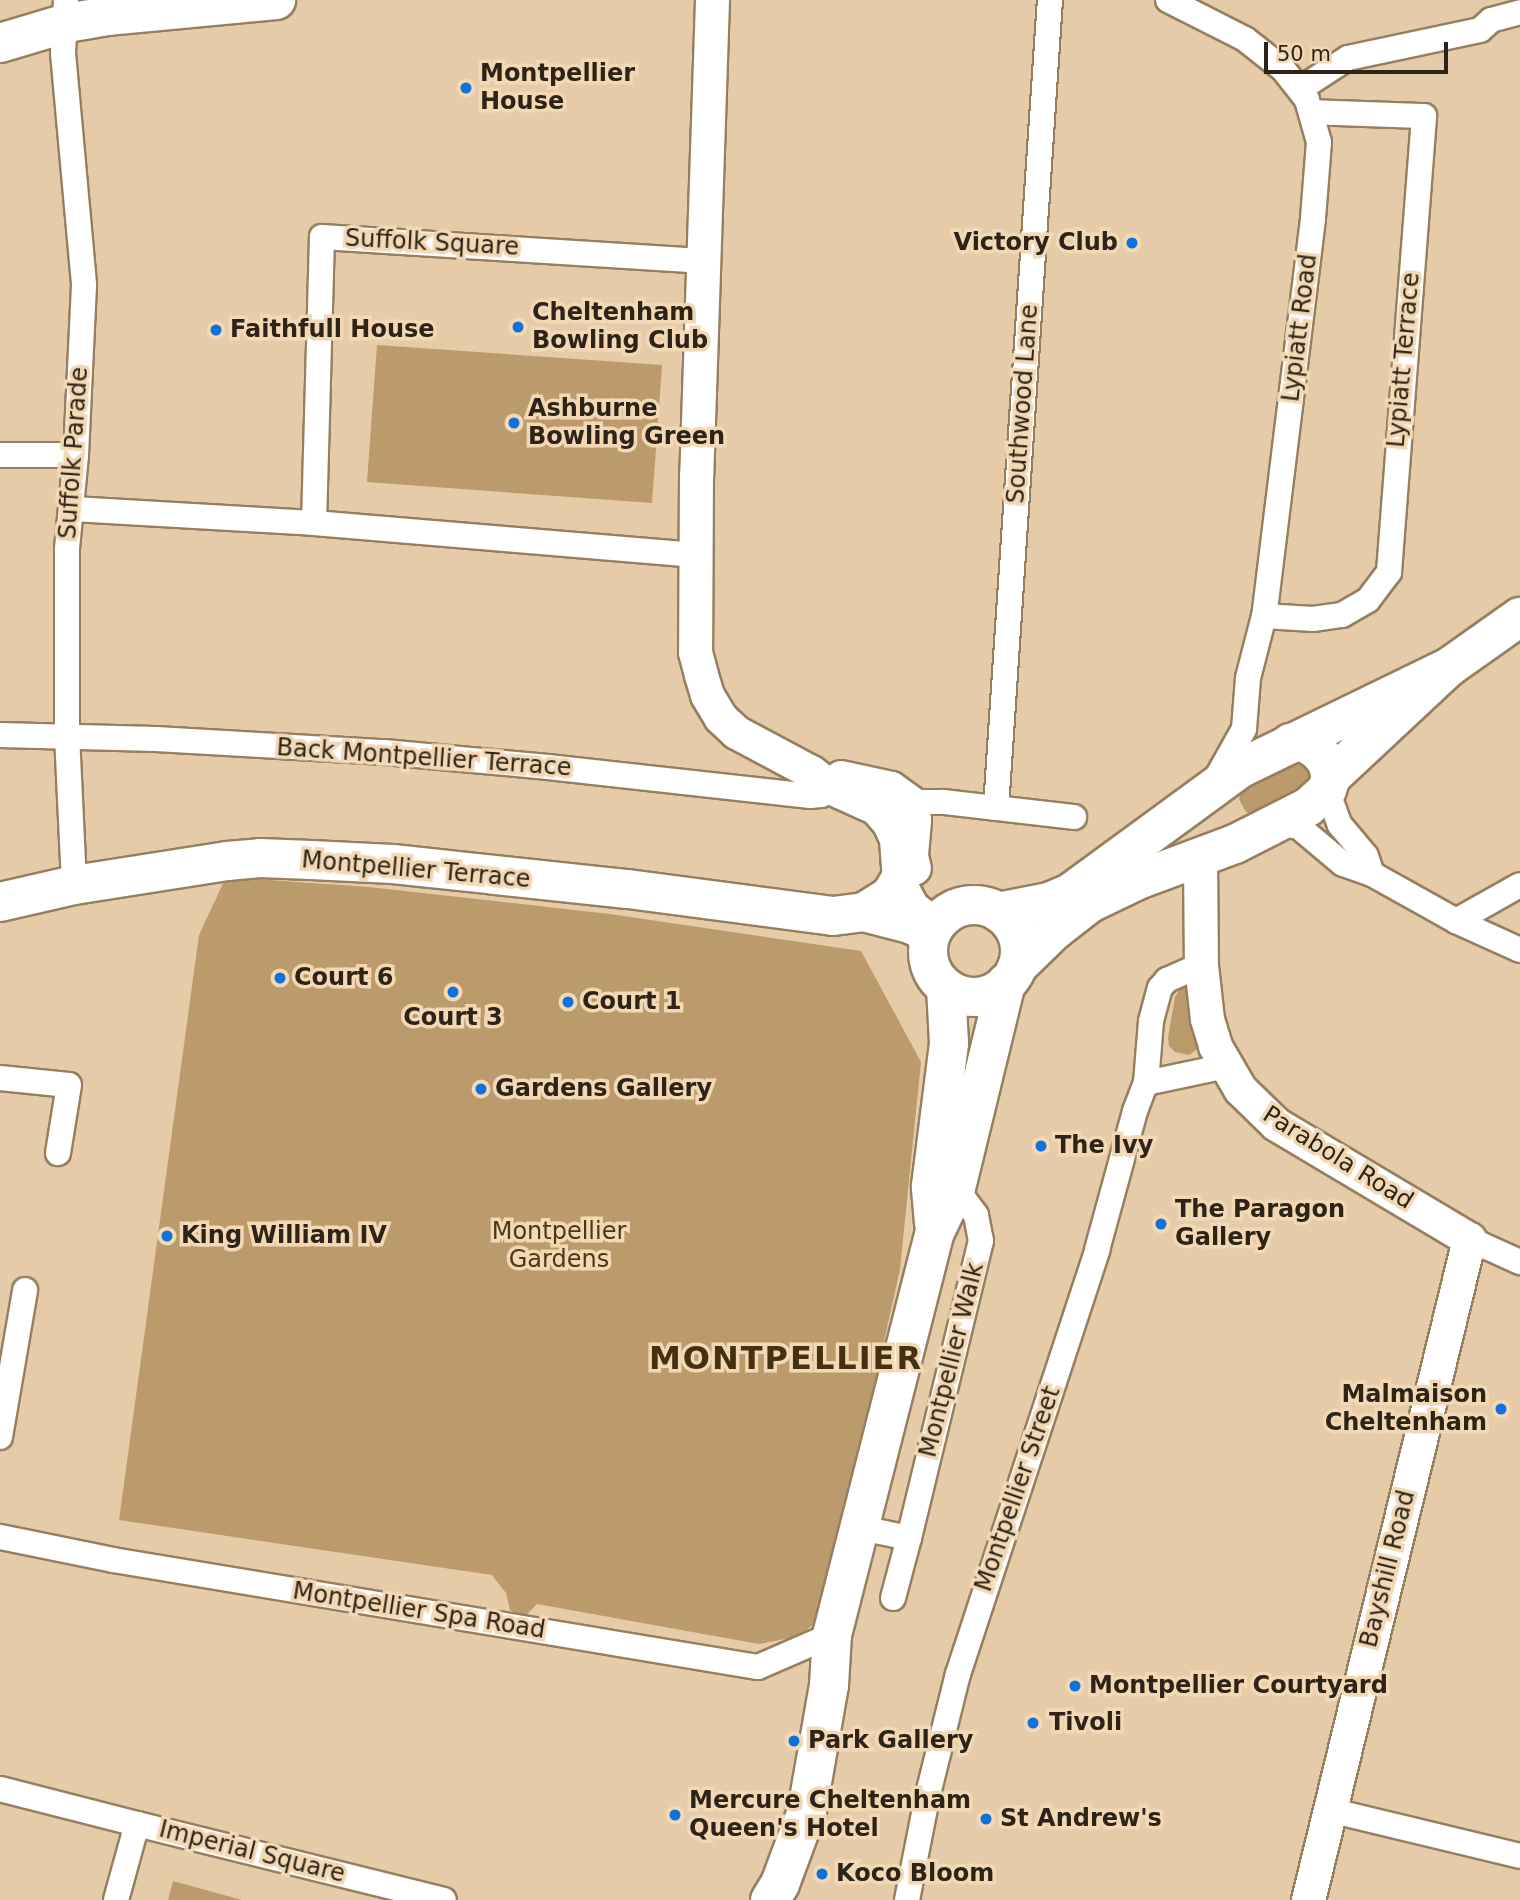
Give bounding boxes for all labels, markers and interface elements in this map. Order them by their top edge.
scale bar [1268,28,1452,72]
text: 50 m [1277,42,1331,66]
place label: Montpellier House [480,60,635,116]
marker: Montpellier House [458,80,474,96]
street label: Suffolk Square [344,224,520,262]
place label: Victory Club [953,229,1118,257]
marker: Victory Club [1124,235,1140,251]
street label: Lypiatt Road [1277,252,1323,404]
street label: Lypiatt Terrace [1382,271,1426,449]
place label: Cheltenham Bowling Club [532,299,708,355]
street label: Southwood Lane [1002,303,1044,505]
place label: Faithfull House [230,316,435,344]
marker: Cheltenham Bowling Club [510,319,526,335]
marker: Faithfull House [208,322,224,338]
street label: Suffolk Parade [54,366,94,540]
place label: Ashburne Bowling Green [528,395,725,451]
marker: Ashburne Bowling Green [506,415,522,431]
street label: Back Montpellier Terrace [276,733,572,783]
street label: Montpellier Terrace [300,846,532,894]
place label: Court 6 [294,964,394,992]
marker: Court 6 [272,970,288,986]
marker: Court 3 [445,984,461,1000]
place label: Court 1 [582,988,682,1016]
marker: Court 1 [560,994,576,1010]
place label: Court 3 [403,1004,503,1032]
place label: Gardens Gallery [495,1075,712,1103]
marker: Gardens Gallery [473,1081,489,1097]
street label: Parabola Road [1258,1100,1418,1216]
place label: The Ivy [1055,1132,1153,1160]
marker: The Ivy [1033,1138,1049,1154]
place label: The Paragon Gallery [1175,1196,1345,1252]
marker: The Paragon Gallery [1153,1216,1169,1232]
park label: Montpellier Gardens [492,1218,626,1274]
place label: King William IV [181,1222,387,1250]
marker: King William IV [159,1228,175,1244]
street label: Montpellier Walk [914,1260,990,1460]
district label: MONTPELLIER [650,1339,922,1377]
place label: Malmaison Cheltenham [1325,1381,1487,1437]
street label: Montpellier Street [969,1383,1067,1595]
marker: Malmaison Cheltenham [1493,1401,1509,1417]
street label: Bayshill Road [1355,1487,1421,1651]
street label: Montpellier Spa Road [291,1577,547,1645]
place label: Montpellier Courtyard [1089,1672,1388,1700]
marker: Montpellier Courtyard [1067,1678,1083,1694]
place label: Tivoli [1049,1709,1122,1737]
marker: Tivoli [1023,1713,1043,1733]
place label: Park Gallery [808,1727,973,1755]
marker: Park Gallery [786,1733,802,1749]
place label: Mercure Cheltenham Queen's Hotel [689,1787,971,1843]
place label: St Andrew's [1000,1805,1162,1833]
marker: Mercure Cheltenham Queen's Hotel [667,1807,683,1823]
marker: St Andrew's [978,1811,994,1827]
street label: Imperial Square [156,1815,348,1889]
place label: Koco Bloom [836,1860,994,1888]
marker: Koco Bloom [814,1866,830,1882]

